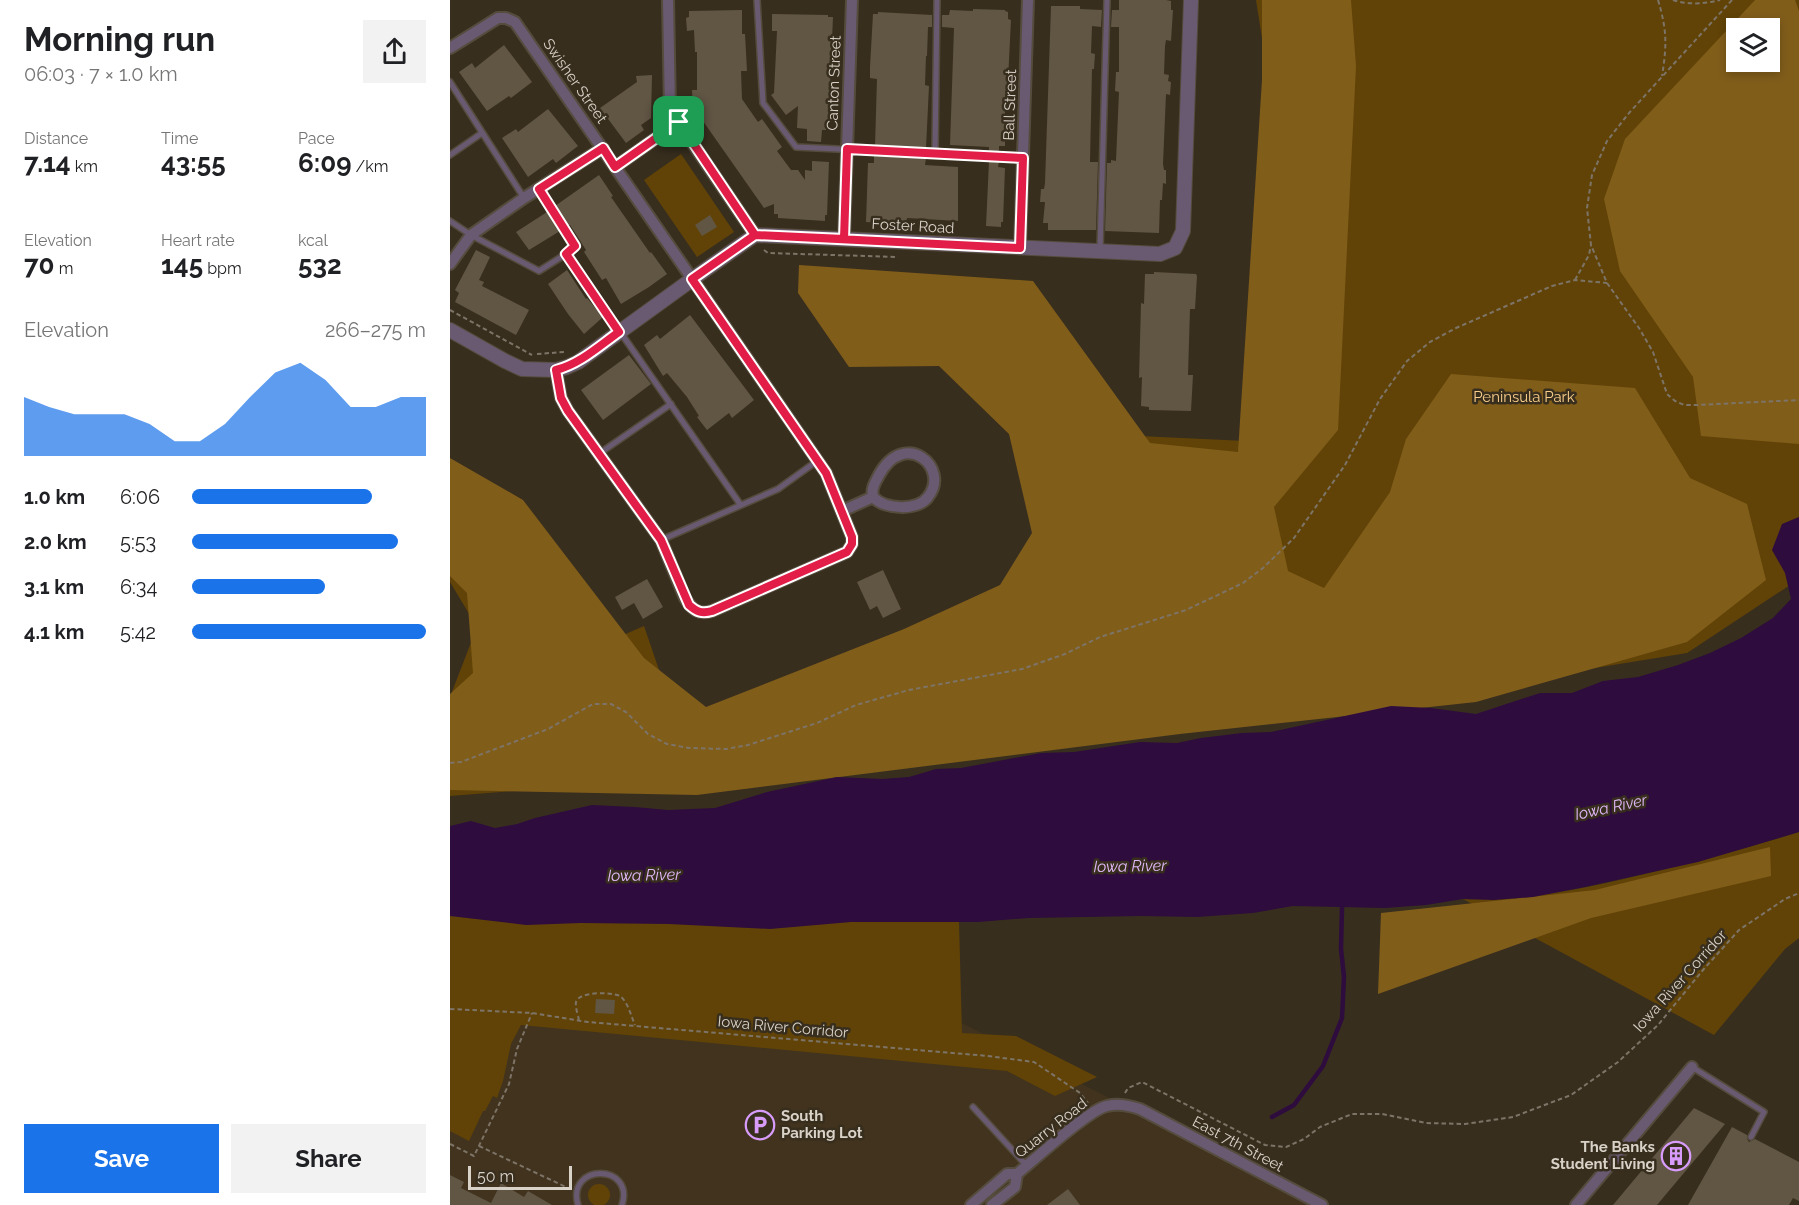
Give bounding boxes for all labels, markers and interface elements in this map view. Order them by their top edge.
map controls [1726,18,1780,72]
button: layers [1726,18,1780,72]
text: Morning run [24,20,215,59]
button: share [363,20,426,83]
street label: Swisher Street [539,35,611,127]
street label: Canton Street [823,35,845,131]
text: 06:03 · 7 × 1.0 km [24,62,178,86]
street label: Ball Street [1000,69,1020,141]
pin [653,96,704,147]
icon: arrive [662,105,695,138]
text: Distance [24,129,88,148]
text: Time [161,129,198,148]
text: Pace [298,129,335,148]
text: 7.14 [24,148,71,178]
text: 43:55 [161,148,226,178]
text: 6:09 [298,148,351,178]
text: km [71,157,98,176]
text: /km [351,157,388,176]
street label: Foster Road [871,215,955,237]
text: Elevation [24,231,92,250]
text: Heart rate [161,231,235,250]
text: kcal [298,231,328,250]
text: 70 [24,250,55,280]
text: 145 [161,250,203,280]
text: 532 [298,250,342,280]
text: m [55,259,73,278]
text: bpm [203,259,242,278]
text: Elevation [24,318,109,342]
text: 266–275 m [325,318,426,342]
park label: Peninsula Park [1473,388,1575,406]
text: 1.0 km [24,485,85,509]
text: 6:06 [120,485,160,509]
text: 2.0 km [24,530,87,554]
text: 5:53 [120,530,156,554]
text: 3.1 km [24,575,84,599]
text: 6:34 [120,575,157,599]
text: 4.1 km [24,620,84,644]
text: 5:42 [120,620,156,644]
water label: Iowa River [1573,790,1649,824]
water label: Iowa River [1093,856,1167,876]
water label: Iowa River [607,865,681,885]
street label: Iowa River Corridor [1629,926,1731,1036]
street label: Iowa River Corridor [717,1012,850,1042]
street label: Quarry Road [1011,1094,1091,1162]
place label: South Parking Lot [781,1107,863,1142]
parking icon: South Parking Lot [744,1109,776,1141]
street label: East 7th Street [1189,1112,1287,1176]
button: Save [24,1124,219,1193]
button: Share [231,1124,426,1193]
place label: The Banks Student Living [1551,1138,1655,1173]
building icon: The Banks Student Living [1660,1140,1692,1172]
scale bar [468,1163,572,1190]
text: 50 m [477,1167,514,1186]

